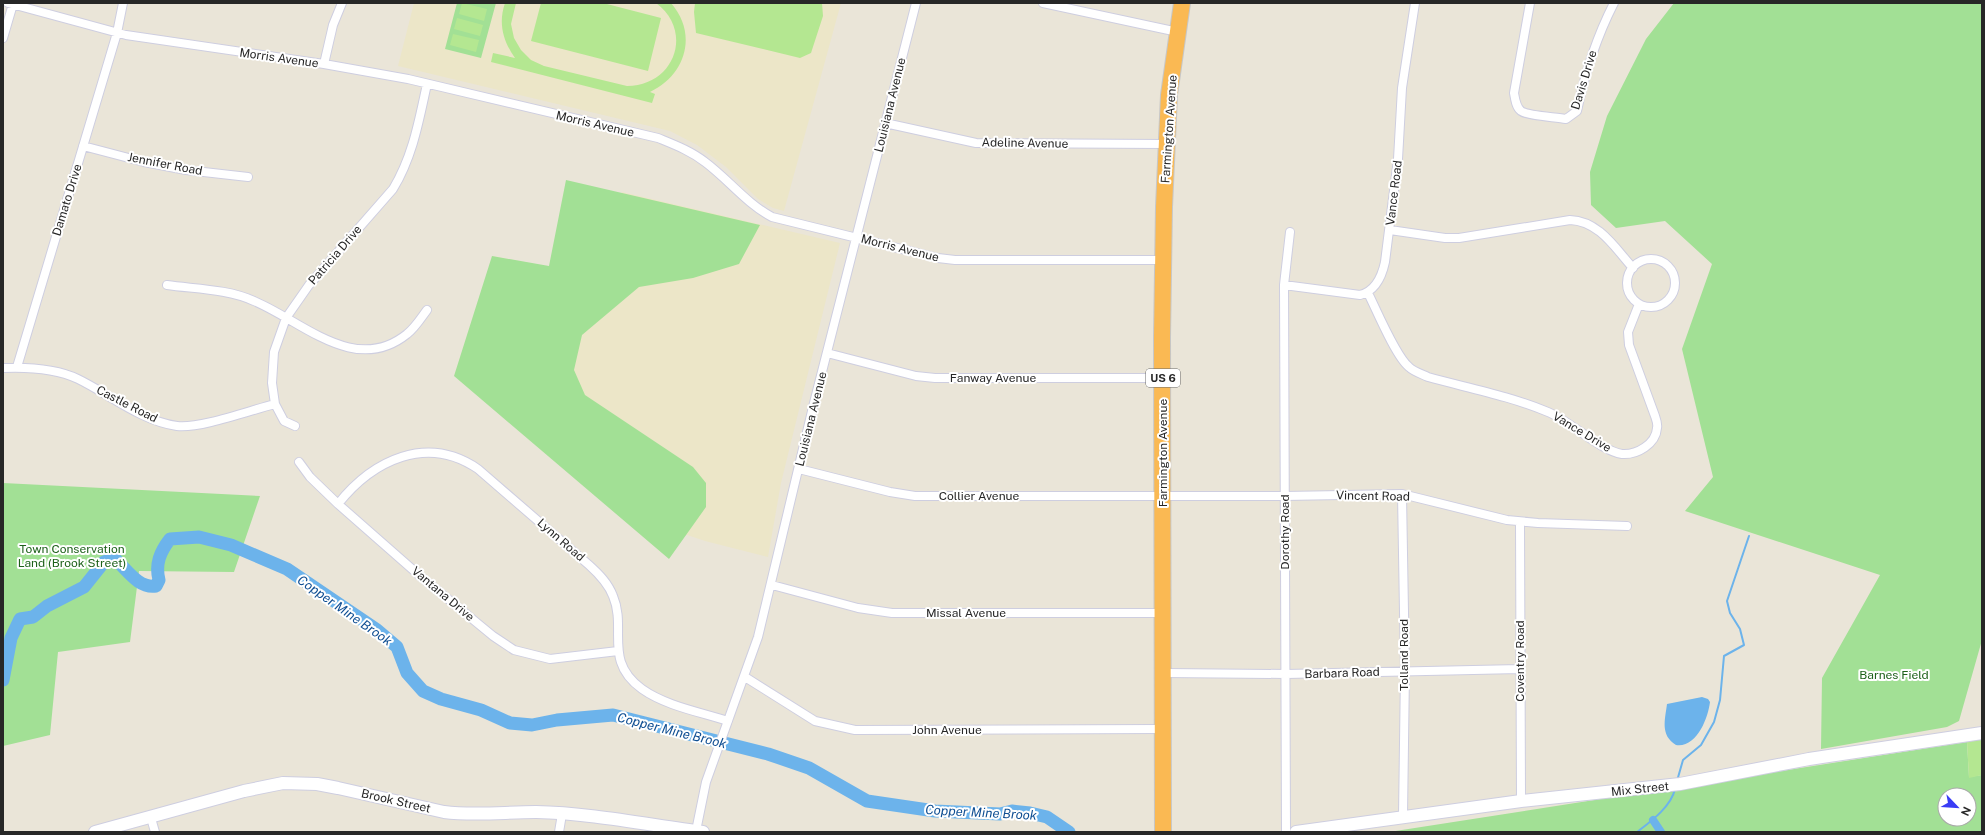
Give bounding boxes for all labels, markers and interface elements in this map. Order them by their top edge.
street label: Morris Avenue [238,46,320,71]
street label: Davis Drive [1568,48,1600,111]
street label: Louisiana Avenue [871,56,909,154]
street label: Farmington Avenue [1158,74,1180,184]
street label: Morris Avenue [555,108,636,140]
street label: Adeline Avenue [982,135,1069,151]
street label: Jennifer Road [126,150,204,178]
street label: Vance Road [1383,160,1405,226]
street label: Damato Drive [49,162,85,238]
street label: Patricia Drive [305,222,365,287]
street label: Morris Avenue [860,232,941,264]
road number: US 6 [1146,369,1180,387]
street label: Louisiana Avenue [792,370,830,468]
street label: Fanway Avenue [950,371,1036,385]
street label: Castle Road [94,383,160,425]
street label: Farmington Avenue [1156,399,1170,507]
street label: Vance Drive [1550,409,1614,455]
street label: Vincent Road [1336,488,1410,504]
street label: Collier Avenue [939,489,1020,503]
street label: Dorothy Road [1278,494,1292,570]
street label: Lynn Road [534,516,588,564]
park label: Town Conservation Land (Brook Street) [18,542,126,570]
street label: Vantana Drive [409,564,477,624]
water label: Copper Mine Brook [295,572,395,649]
street label: Missal Avenue [926,606,1006,620]
street label: Tolland Road [1397,619,1411,691]
street label: Coventry Road [1513,620,1527,702]
street label: Barbara Road [1304,665,1380,681]
park label: Barnes Field [1859,668,1929,682]
water label: Copper Mine Brook [616,710,728,751]
street label: John Avenue [912,723,982,737]
street label: Mix Street [1610,779,1670,799]
street label: Brook Street [360,786,432,816]
north arrow [1937,787,1977,827]
water label: Copper Mine Brook [925,802,1037,823]
text: N [1959,805,1973,818]

